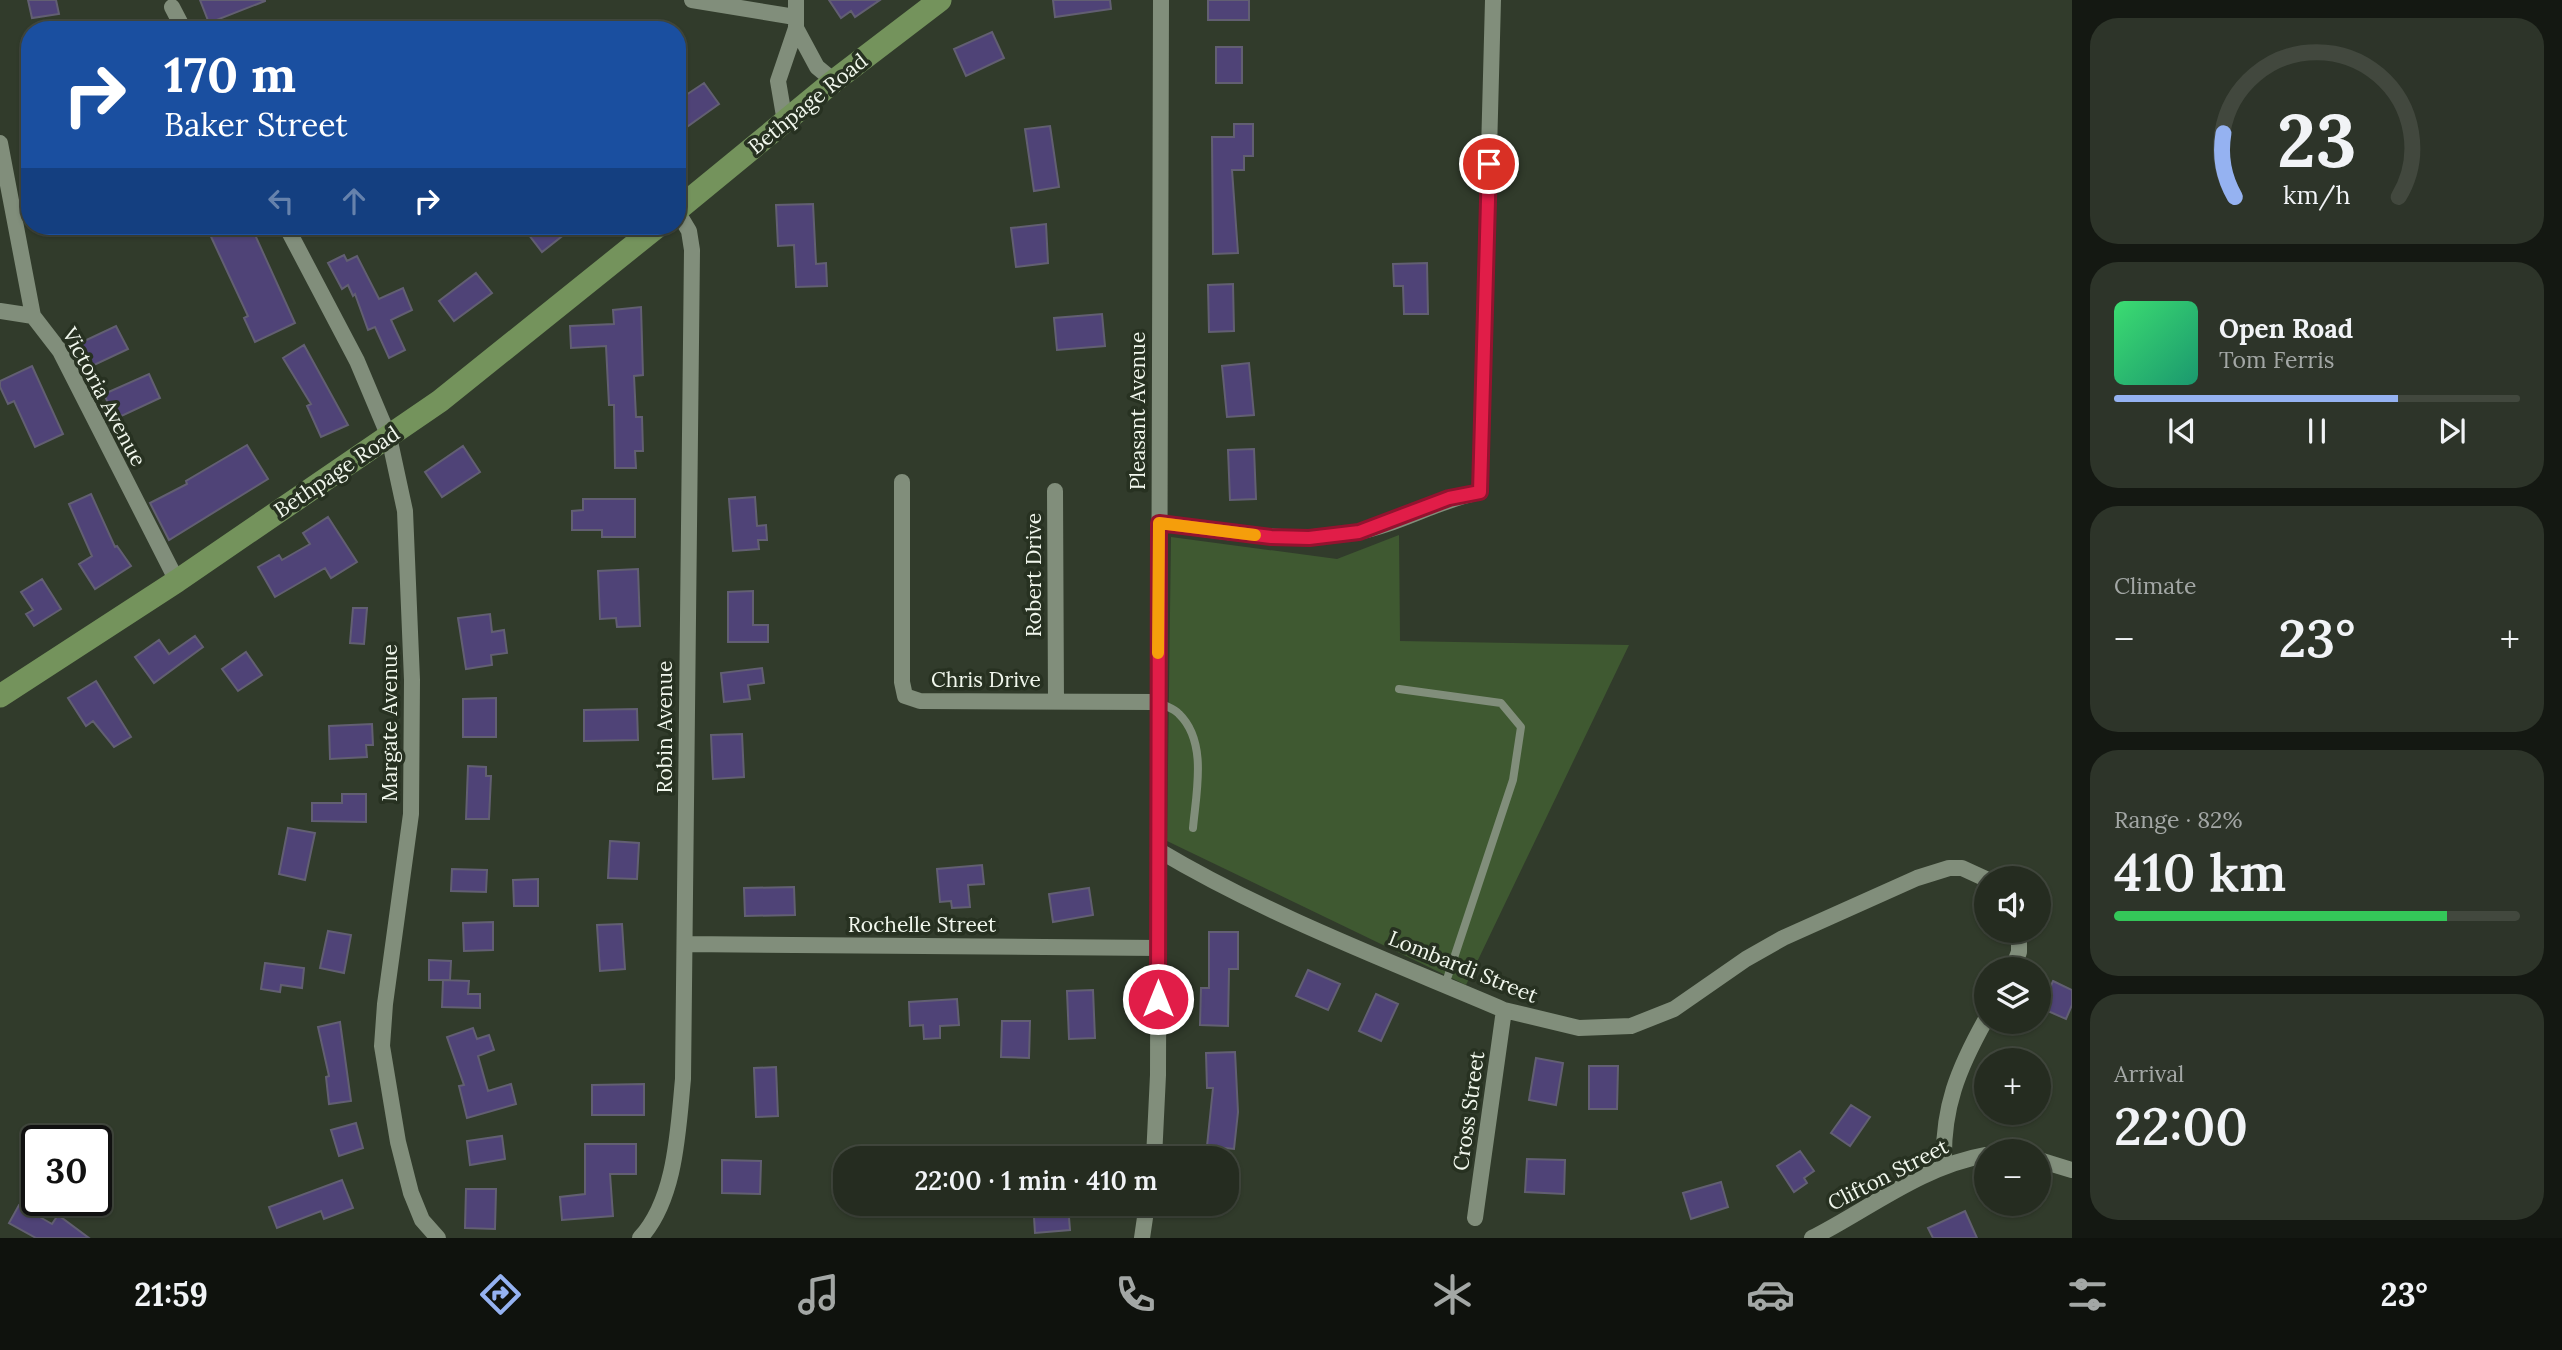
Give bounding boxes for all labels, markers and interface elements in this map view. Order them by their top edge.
text: 170 m [164,43,296,105]
street label: Bethpage Road [743,47,873,160]
icon: right [49,49,140,140]
text: 23 [2277,94,2357,187]
text: Baker Street [164,104,348,145]
pin [1459,134,1519,194]
icon: arrive [1470,145,1508,183]
text: km/h [2283,179,2351,211]
icon: left [262,182,300,220]
icon: ahead [335,182,373,220]
icon: right [408,182,446,220]
text: Open Road [2219,312,2353,345]
street label: Victoria Avenue [56,322,152,471]
street label: Pleasant Avenue [1124,332,1151,490]
text: Tom Ferris [2219,345,2334,374]
icon: previous [2163,412,2201,450]
icon: pause [2298,412,2336,450]
icon: next [2433,412,2471,450]
street label: Bethpage Road [269,420,405,523]
street label: Robert Drive [1020,513,1047,637]
text: Climate [2114,571,2196,600]
text: 23° [2279,605,2355,671]
text: − [2114,615,2134,663]
text: + [2500,615,2520,663]
street label: Margate Avenue [376,644,403,802]
street label: Robin Avenue [651,661,678,794]
street label: Chris Drive [931,666,1041,693]
text: Range · 82% [2114,805,2242,834]
text: 410 km [2114,839,2286,905]
map controls [1974,866,2051,1216]
button: sound [1974,866,2051,943]
street label: Rochelle Street [848,911,997,938]
street label: Lombardi Street [1385,924,1543,1009]
button: layers [1974,957,2051,1034]
position arrow [1121,962,1195,1036]
button: + [1974,1048,2051,1125]
street label: Cross Street [1447,1049,1490,1172]
text: Arrival [2114,1059,2184,1088]
text: 22:00 [2114,1093,2248,1159]
speed limit sign: 30 [21,1125,112,1216]
street label: Clifton Street [1823,1132,1953,1217]
button: − [1974,1139,2051,1216]
text: 22:00 · 1 min · 410 m [914,1164,1158,1197]
icon: directions [476,1270,525,1319]
icon: music [794,1270,843,1319]
icon: phone [1111,1270,1160,1319]
icon: climate [1428,1270,1477,1319]
icon: car [1746,1270,1795,1319]
icon: filters [2063,1270,2112,1319]
text: 21:59 [134,1274,208,1315]
text: 23° [2381,1274,2428,1315]

